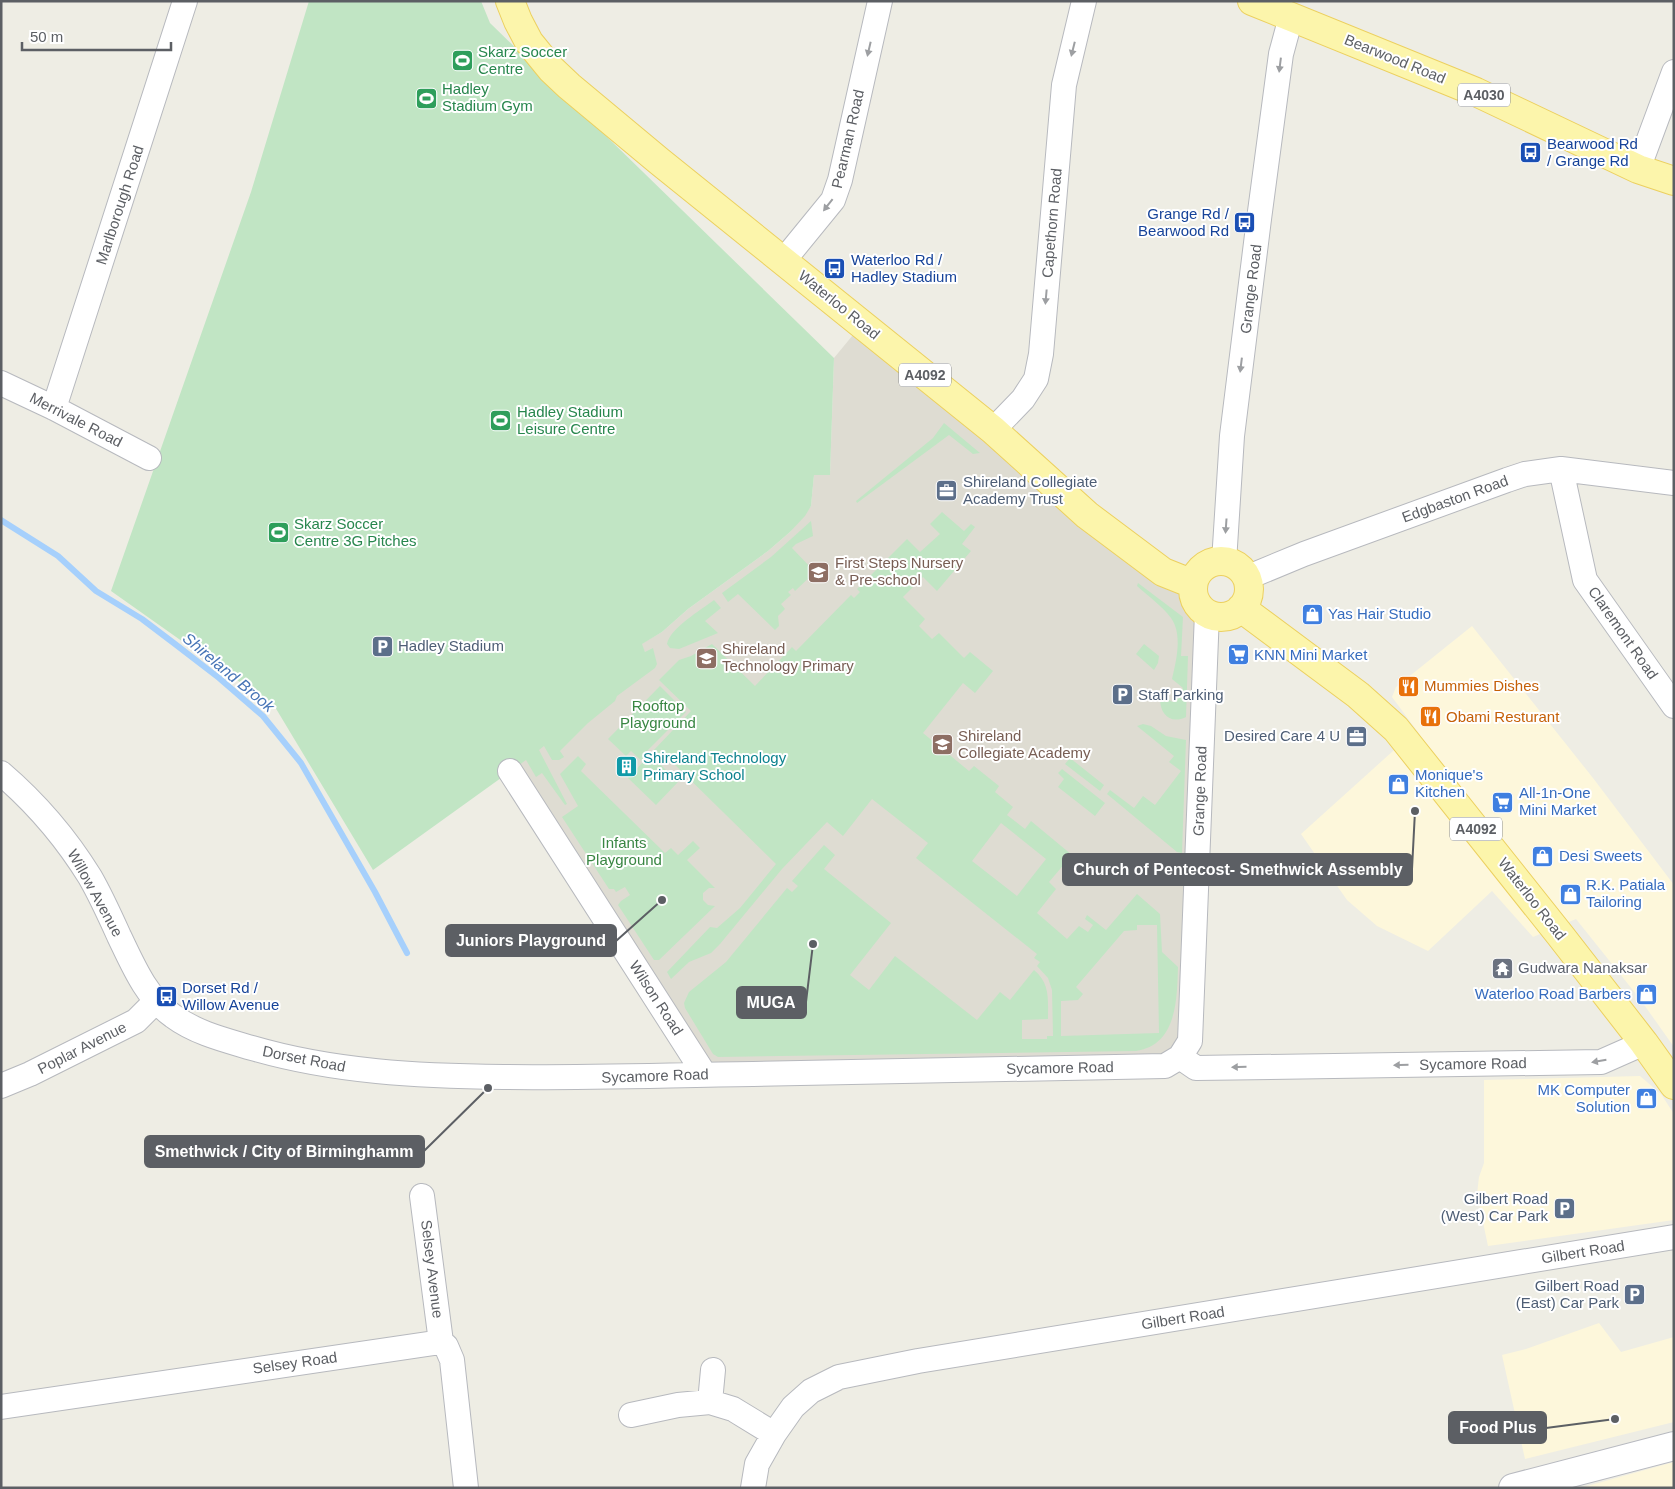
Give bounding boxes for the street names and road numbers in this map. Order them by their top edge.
street label: Bearwood Road [1342,31,1448,87]
road number: A4030 [1458,84,1510,106]
street label: Pearman Road [828,88,867,190]
street label: Marlborough Road [92,143,147,267]
street label: Capethorn Road [1038,167,1065,279]
street label: Grange Road [1237,243,1264,335]
street label: Waterloo Road [795,267,883,343]
road number: A4092 [899,364,951,386]
street label: Merrivale Road [27,389,125,450]
street label: Edgbaston Road [1399,471,1510,526]
street label: Claremont Road [1585,583,1662,682]
street label: Grange Road [1189,746,1210,836]
road number: A4092 [1450,818,1502,841]
street label: Willow Avenue [64,846,126,939]
street label: Waterloo Road [1495,854,1570,943]
street label: Wilson Road [626,957,687,1038]
street label: Poplar Avenue [35,1018,129,1077]
street label: Dorset Road [261,1042,347,1075]
street label: Sycamore Road [1419,1054,1527,1073]
street label: Sycamore Road [1006,1058,1114,1077]
street label: Sycamore Road [601,1065,709,1086]
street label: Selsey Avenue [418,1219,447,1319]
street label: Gilbert Road [1540,1237,1626,1266]
street label: Gilbert Road [1140,1303,1226,1332]
street label: Selsey Road [252,1348,338,1377]

